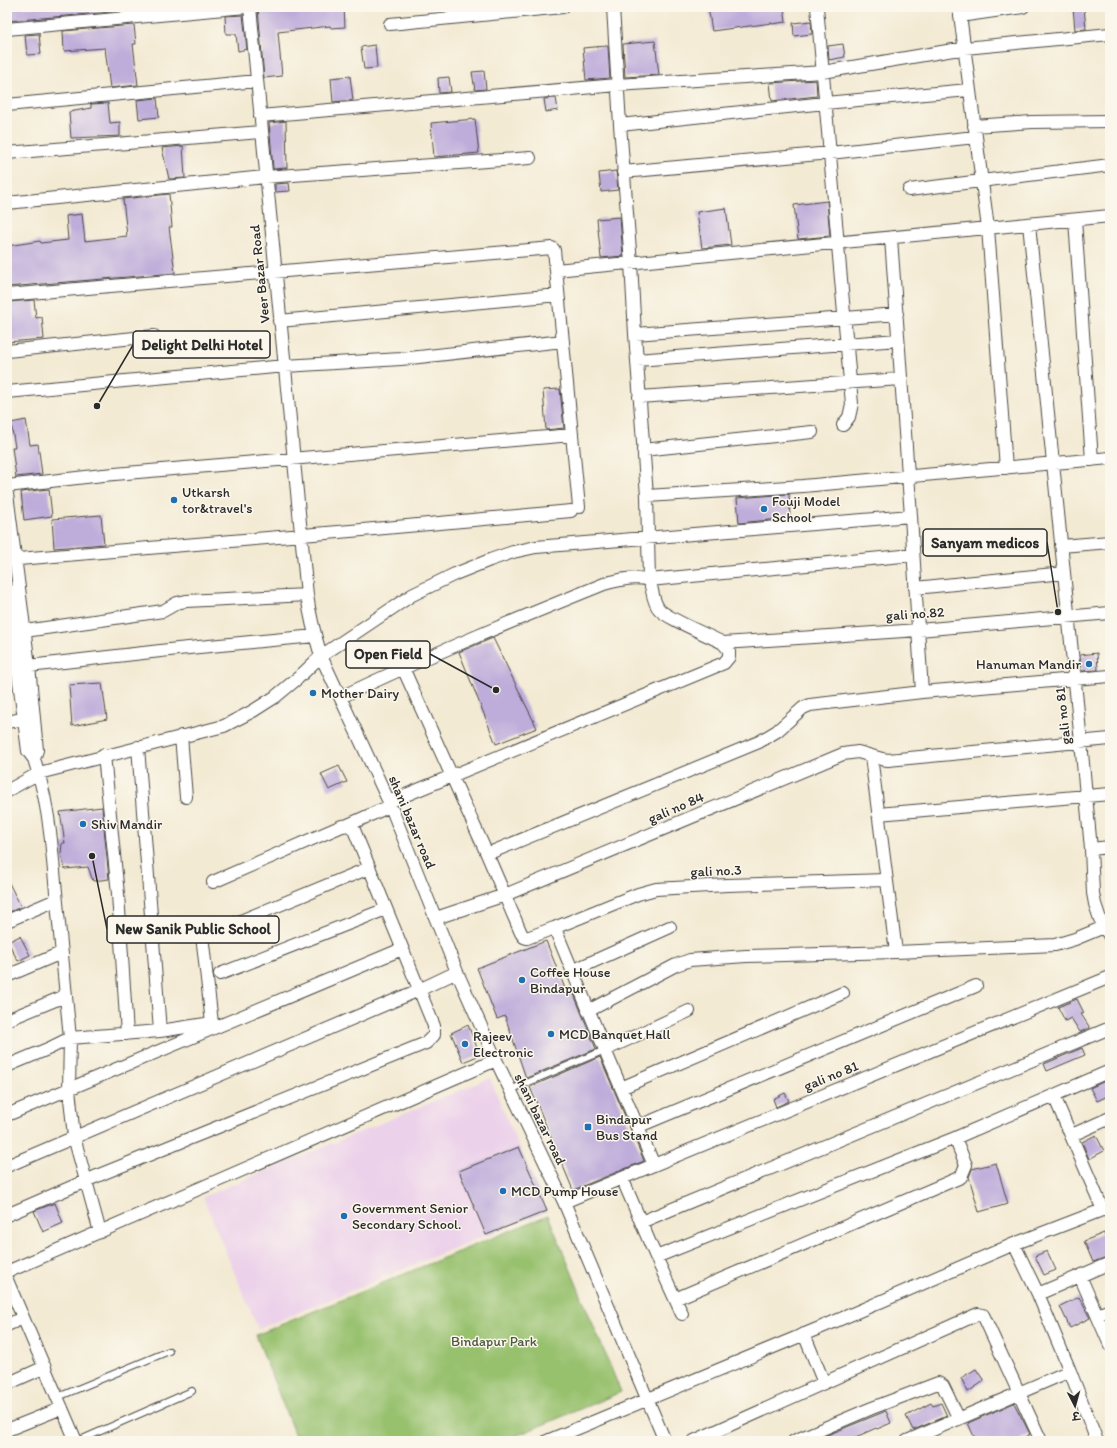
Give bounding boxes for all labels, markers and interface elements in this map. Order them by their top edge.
street label: Veer Bazar Road [246,224,274,324]
callout: Delight Delhi Hotel [133,331,270,358]
text: Delight Delhi Hotel [141,336,263,355]
place label: Utkarsh tor&travel's [182,484,253,517]
place label: Fouji Model School [772,493,840,526]
marker: Utkarsh tor&travel's [169,495,179,505]
marker: Fouji Model School [759,504,769,514]
callout: Sanyam medicos [923,529,1047,556]
text: Sanyam medicos [931,534,1039,553]
street label: gali no.82 [885,603,946,625]
callout: Open Field [346,641,430,668]
text: Open Field [354,645,423,664]
place label: Hanuman Mandir [976,656,1081,673]
marker: Hanuman Mandir [1084,659,1094,669]
place label: Mother Dairy [321,685,400,702]
street label: gali no 81 [1051,686,1074,746]
marker: Mother Dairy [308,688,318,698]
street label: shani bazar road [385,773,439,872]
street label: gali no 84 [645,788,707,827]
place label: Shiv Mandir [91,816,163,833]
marker: Shiv Mandir [78,819,88,829]
street label: gali no.3 [690,862,742,880]
callout: New Sanik Public School [107,916,279,943]
text: New Sanik Public School [115,920,272,938]
place label: Coffee House Bindapur [530,964,611,997]
marker: Coffee House Bindapur [517,975,527,985]
place label: MCD Banquet Hall [559,1026,671,1043]
place label: Rajeev Electronic [473,1028,534,1061]
marker: MCD Banquet Hall [546,1029,556,1039]
marker: Rajeev Electronic [460,1039,470,1049]
street label: gali no 81 [801,1057,861,1095]
street label: shani bazar road [511,1070,570,1168]
place label: Bindapur Bus Stand [596,1111,658,1144]
marker: Bindapur Bus Stand [583,1122,593,1132]
place label: MCD Pump House [511,1183,619,1200]
marker: MCD Pump House [498,1186,508,1196]
place label: Government Senior Secondary School. [352,1200,469,1233]
marker: Government Senior Secondary School. [339,1211,349,1221]
park label: Bindapur Park [451,1333,538,1350]
north arrow [1055,1386,1095,1426]
text: उ [1070,1408,1081,1422]

